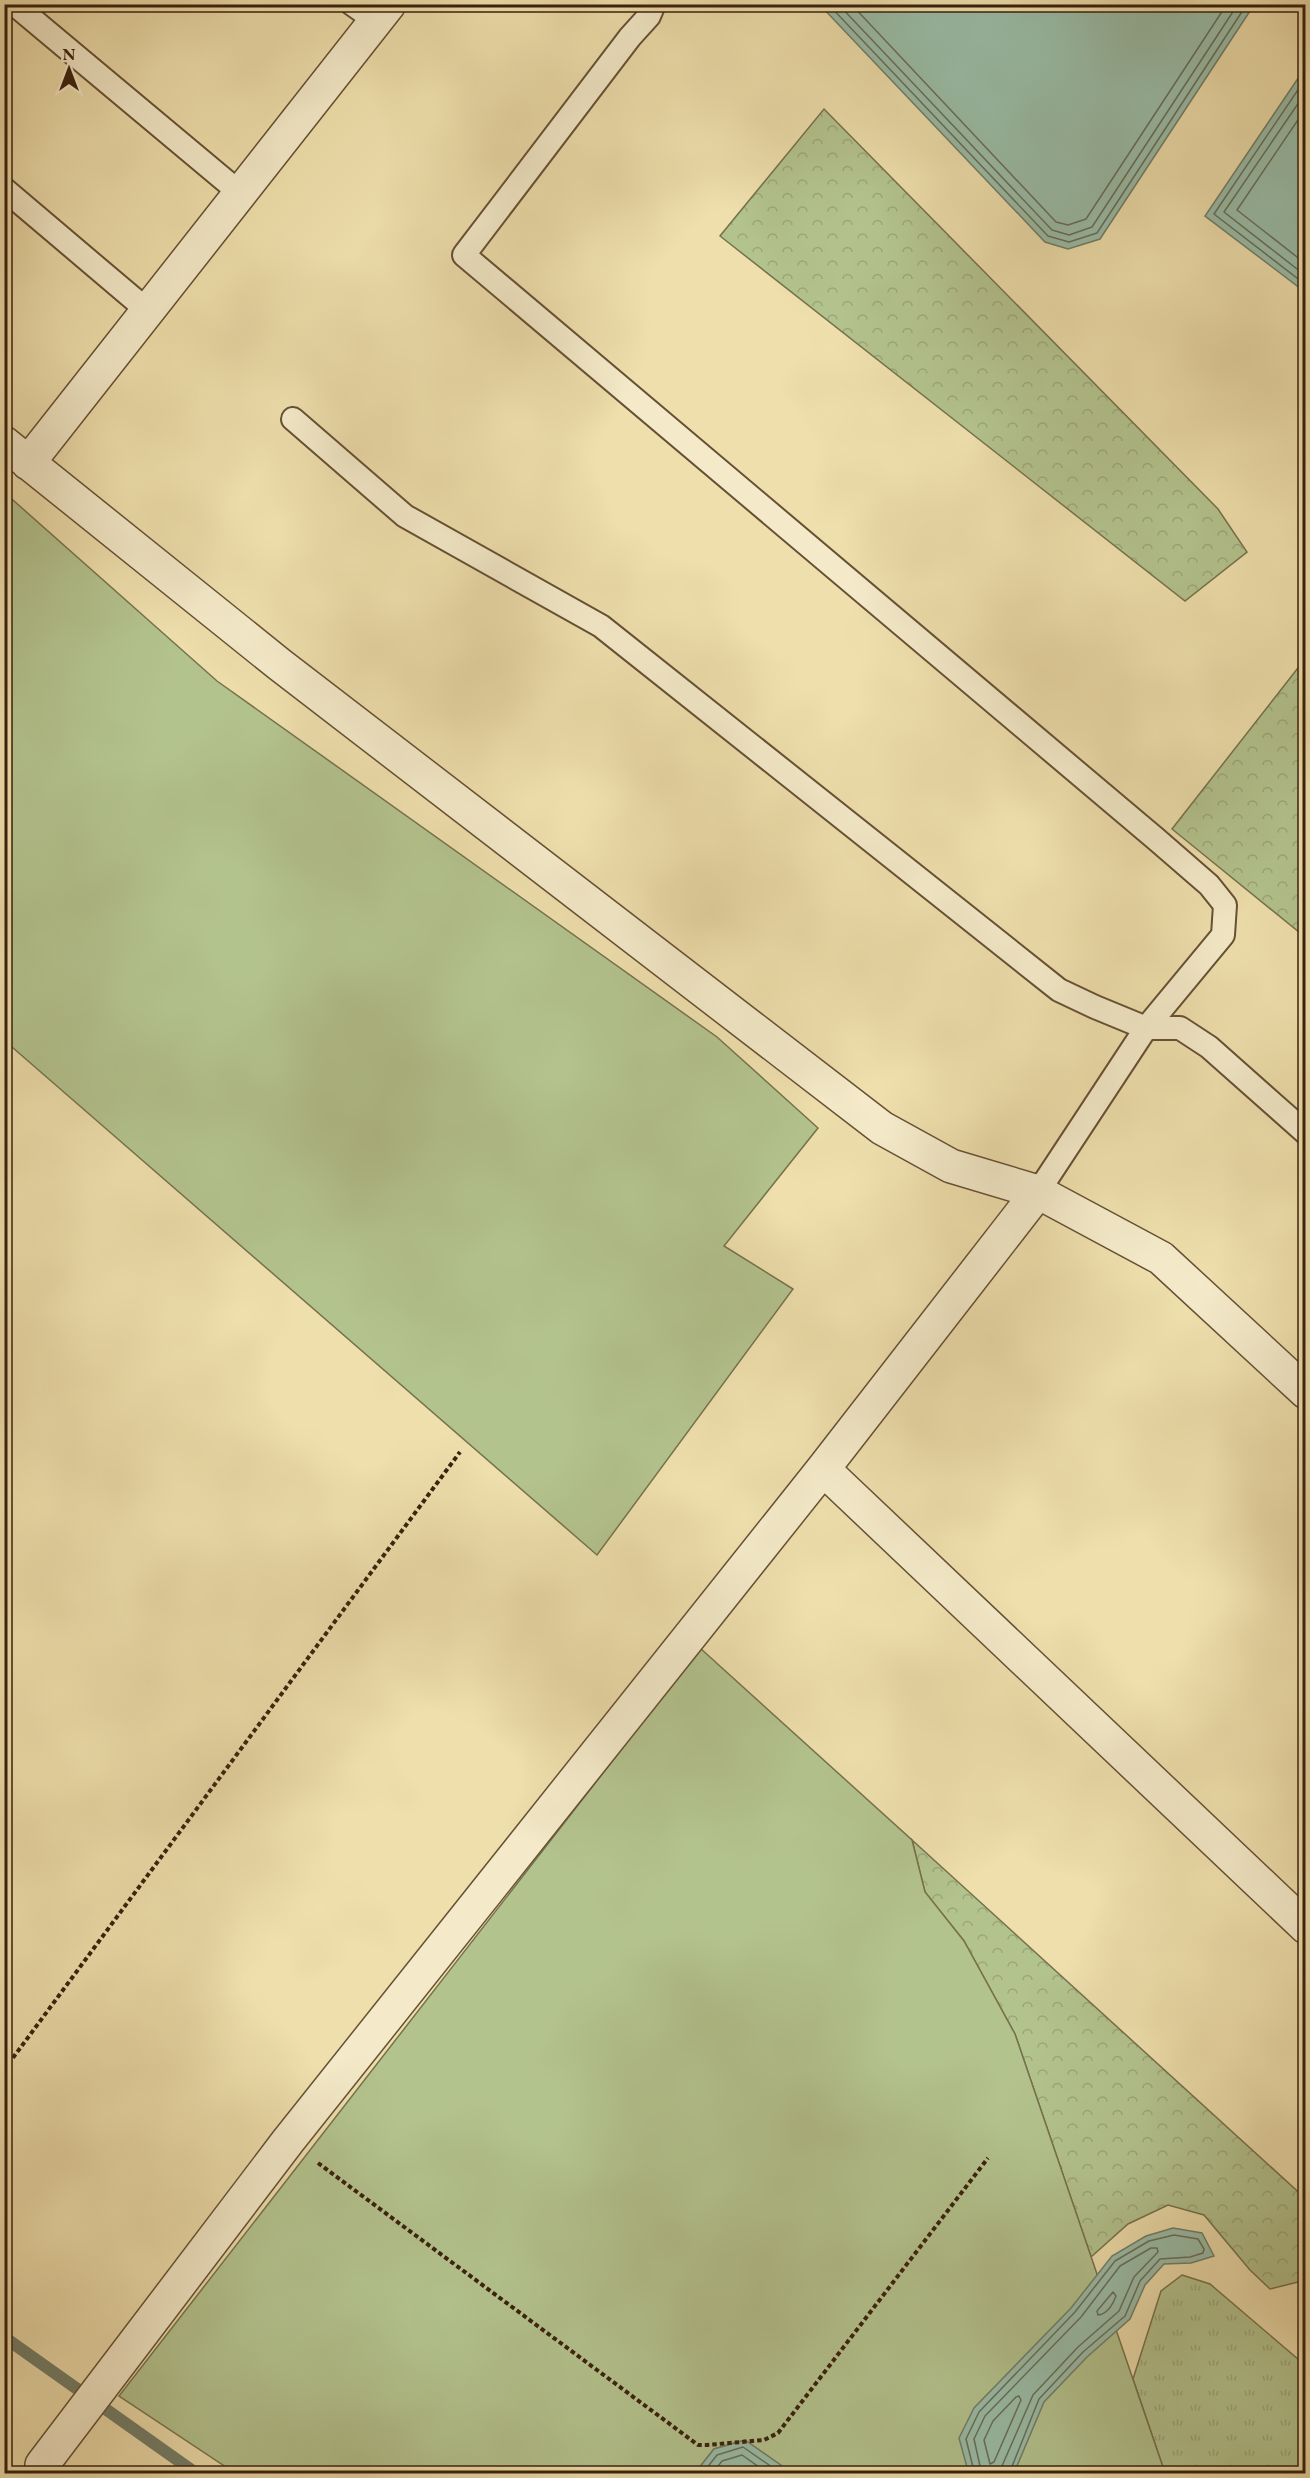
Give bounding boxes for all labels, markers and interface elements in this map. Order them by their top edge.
north arrow [39,39,99,99]
text: N [63,44,76,65]

